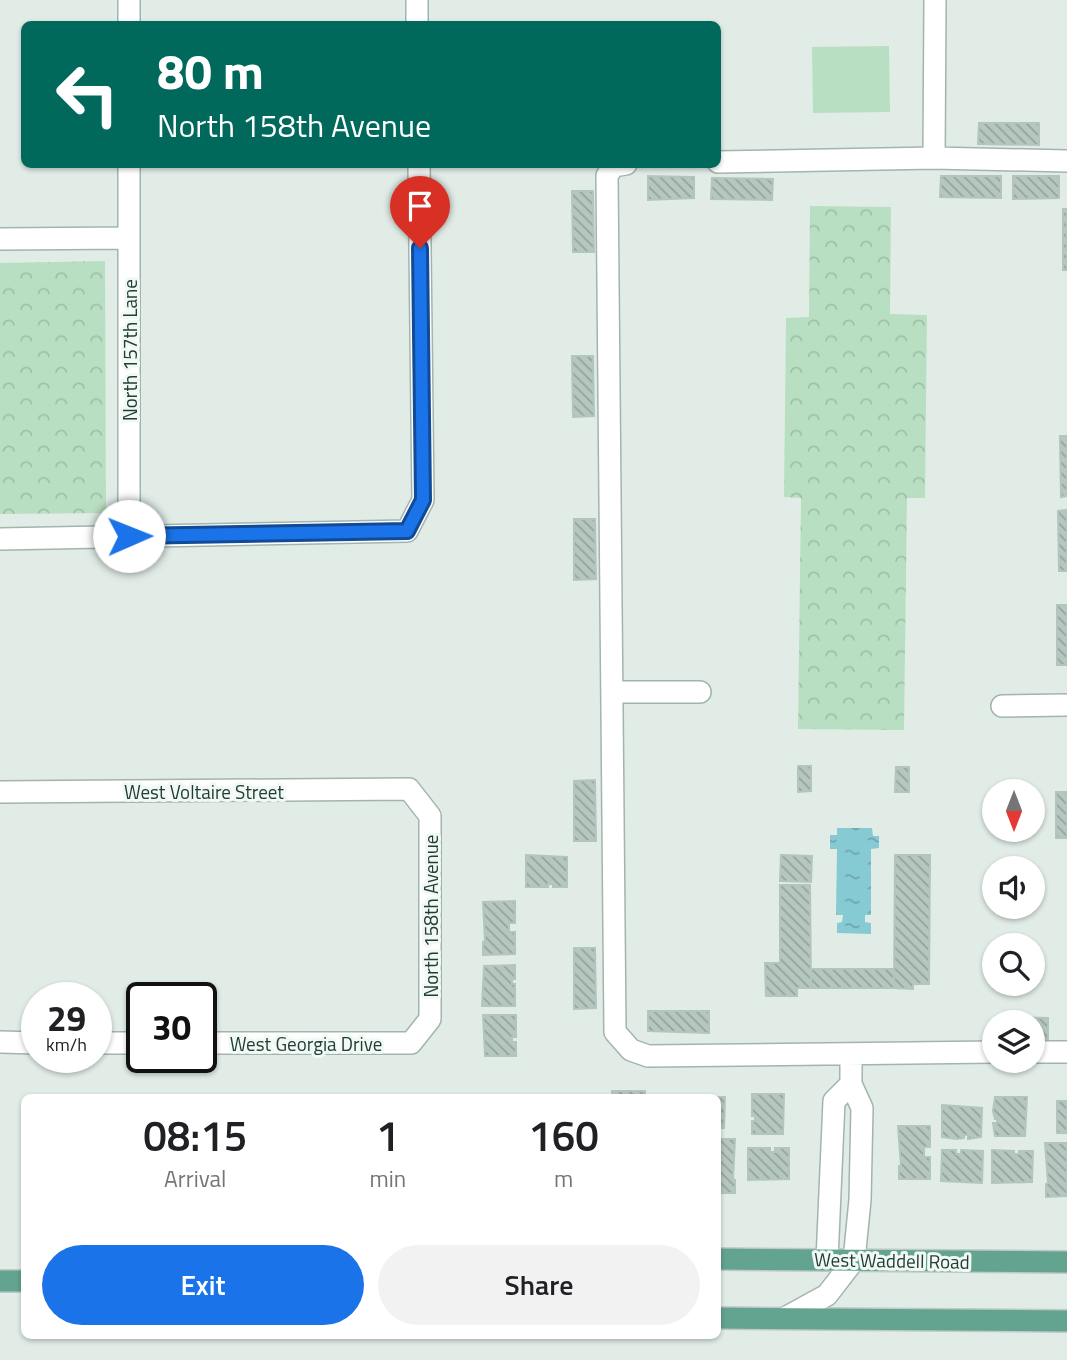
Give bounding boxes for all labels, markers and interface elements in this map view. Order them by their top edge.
text: 80 m [157,33,264,108]
icon: left [42,49,133,140]
text: North 158th Avenue [157,101,431,149]
pin [390,176,450,248]
icon: arrive [401,187,439,225]
street label: North 157th Lane [115,279,144,421]
position arrow [92,499,166,573]
street label: West Voltaire Street [124,777,284,806]
north arrow [982,779,1045,842]
map controls [982,779,1045,1073]
street label: North 158th Avenue [416,835,445,997]
button: sound [982,856,1045,919]
button: search [982,933,1045,996]
speed limit sign: 30 [126,982,217,1073]
text: 29 [47,991,86,1045]
button: layers [982,1010,1045,1073]
street label: West Georgia Drive [230,1029,382,1058]
text: km/h [46,1031,87,1058]
text: 08:15 [143,1103,247,1167]
text: 1 [376,1103,400,1167]
text: 160 [528,1103,599,1167]
text: Arrival [164,1161,226,1196]
text: min [369,1161,406,1196]
text: m [554,1161,573,1196]
street label: West Waddell Road [814,1244,970,1276]
button: Exit [42,1245,364,1325]
button: Share [378,1245,700,1325]

